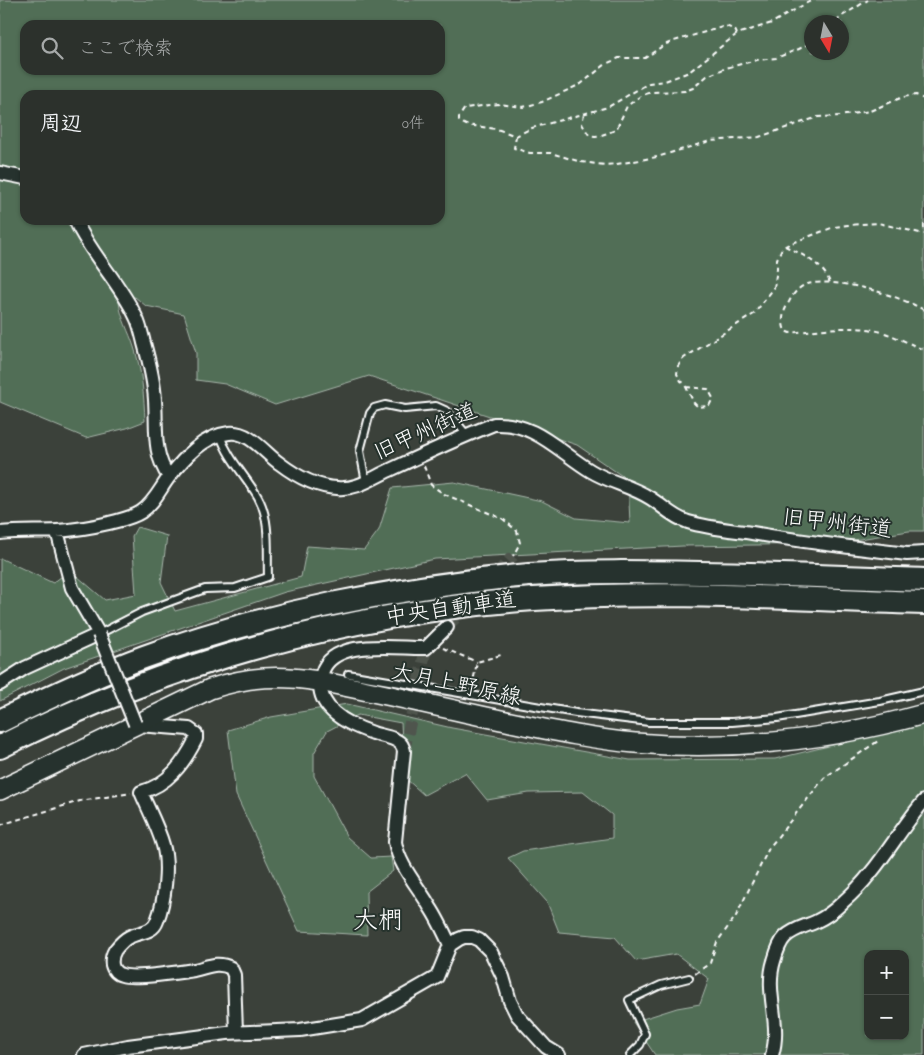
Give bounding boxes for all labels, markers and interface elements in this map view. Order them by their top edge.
north arrow [804,15,849,60]
search box [20,20,445,75]
icon: search [38,34,66,62]
text: ここで検索 [78,36,173,63]
text: 周辺 [40,110,82,140]
text: 0件 [402,112,425,136]
street label: 旧甲州街道 [369,396,483,470]
street label: 旧甲州街道 [780,502,894,548]
street label: 中央自動車道 [383,585,519,635]
street label: 大月上野原線 [388,657,524,715]
district label: 大椚 [353,904,403,940]
map controls [864,950,909,1040]
button: + [864,950,909,995]
button: − [864,995,909,1040]

